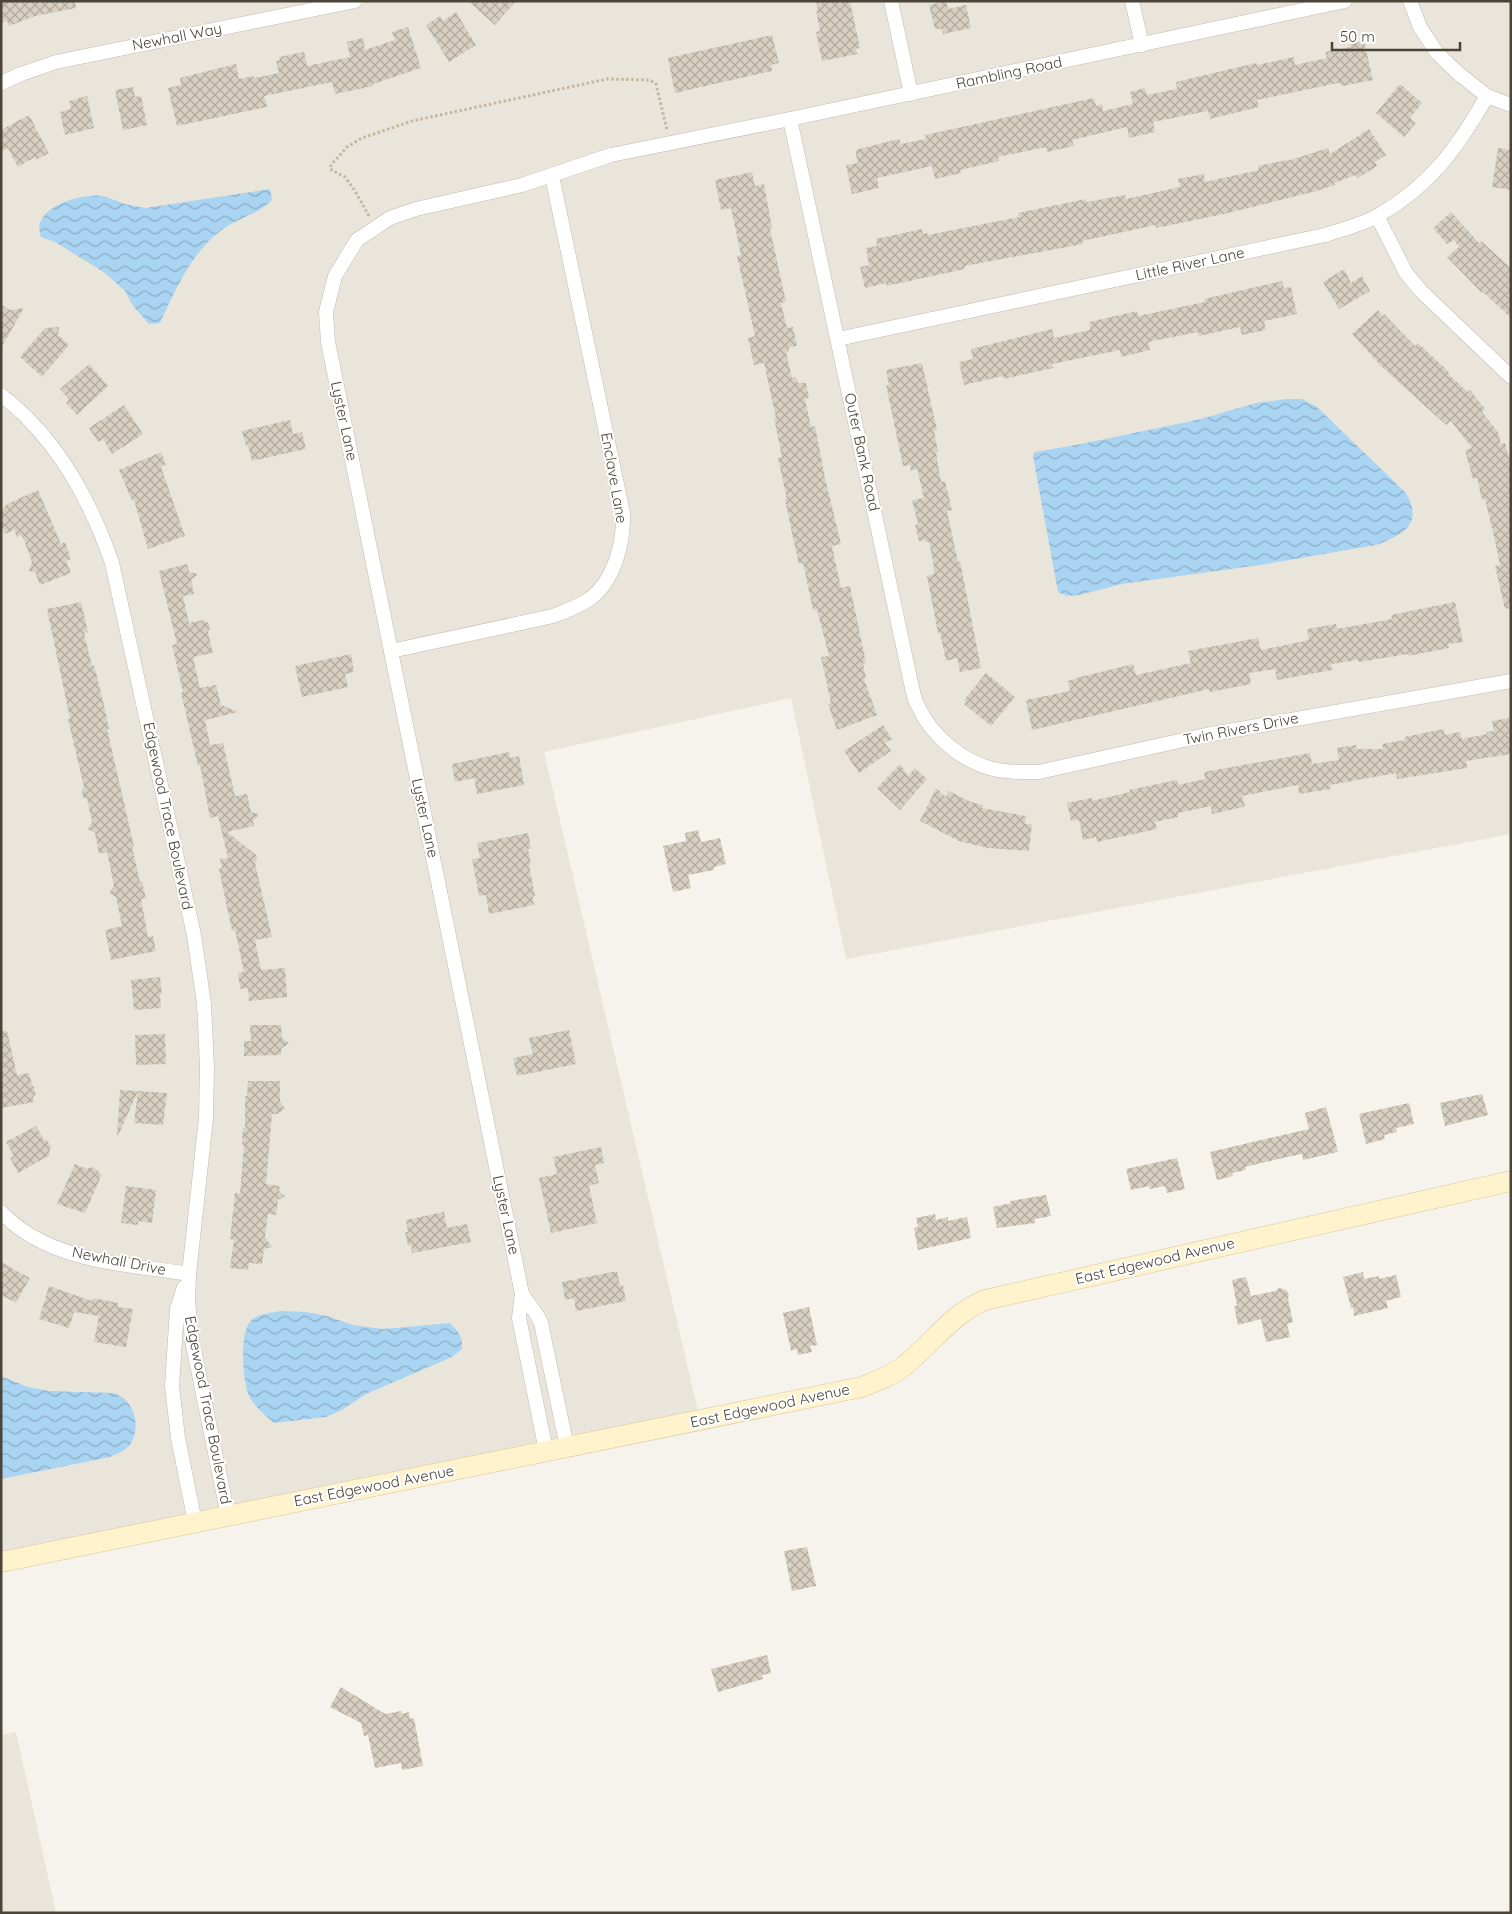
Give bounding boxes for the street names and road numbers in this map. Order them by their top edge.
street label: Newhall Way [130,18,224,55]
street label: Rambling Road [954,52,1064,93]
street label: Little River Lane [1134,243,1246,284]
street label: Lyster Lane [327,379,362,462]
street label: Outer Bank Road [841,391,884,513]
street label: Enclave Lane [597,431,632,525]
street label: Twin Rivers Drive [1182,708,1300,749]
street label: Edgewood Trace Boulevard [139,720,198,911]
street label: Lyster Lane [408,776,443,859]
street label: Lyster Lane [489,1173,524,1256]
street label: East Edgewood Avenue [1073,1233,1236,1288]
street label: Newhall Drive [70,1242,168,1279]
street label: Edgewood Trace Boulevard [181,1314,236,1506]
street label: East Edgewood Avenue [688,1379,851,1432]
street label: East Edgewood Avenue [292,1461,456,1510]

